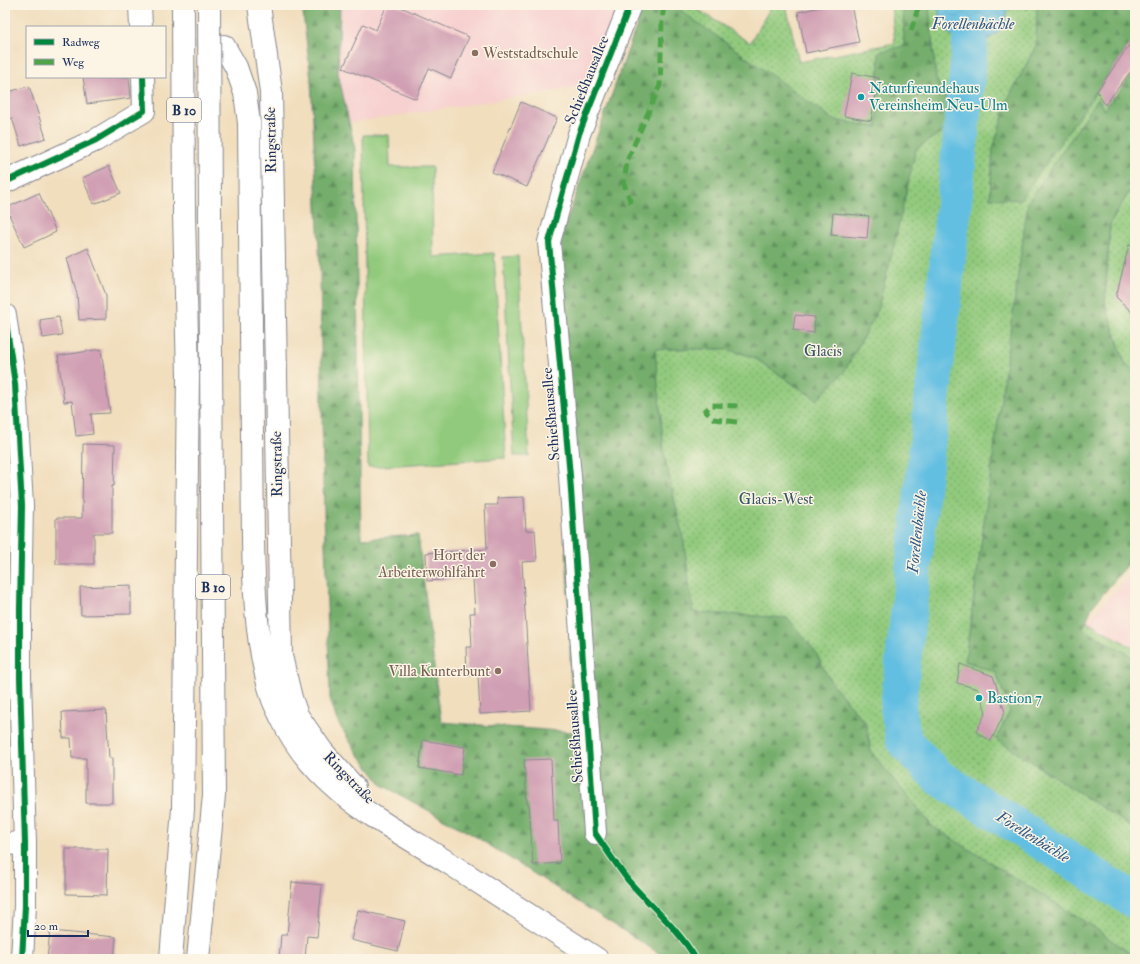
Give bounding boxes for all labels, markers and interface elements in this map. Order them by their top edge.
water label: Forellenbächle [931,14,1015,34]
legend [26,26,166,78]
street label: Schießhausallee [561,33,613,127]
text: Radweg [62,35,101,50]
place label: Weststadtschule [482,44,578,63]
marker: Weststadtschule [470,48,480,58]
text: Weg [61,55,85,70]
place label: Naturfreundehaus Vereinsheim Neu-Ulm [869,79,1008,115]
marker: Naturfreundehaus Vereinsheim Neu-Ulm [856,92,866,102]
road number: B 10 [167,98,201,122]
street label: Ringstraße [261,107,281,173]
park label: Glacis [804,342,842,361]
street label: Schießhausallee [537,366,565,462]
street label: Ringstraße [267,431,287,497]
water label: Forellenbächle [903,489,931,575]
park label: Glacis-West [739,490,813,509]
place label: Hort der Arbeiterwohlfahrt [377,546,485,582]
marker: Hort der Arbeiterwohlfahrt [488,559,498,569]
road number: B 10 [196,575,230,599]
place label: Villa Kunterbunt [389,662,490,681]
marker: Villa Kunterbunt [493,666,503,676]
street label: Schießhausallee [562,689,588,783]
place label: Bastion 7 [987,689,1042,708]
marker: Bastion 7 [974,693,984,703]
street label: Ringstraße [319,748,379,808]
water label: Forellenbächle [992,806,1074,868]
scale bar [28,912,88,938]
text: 20 m [34,919,59,934]

